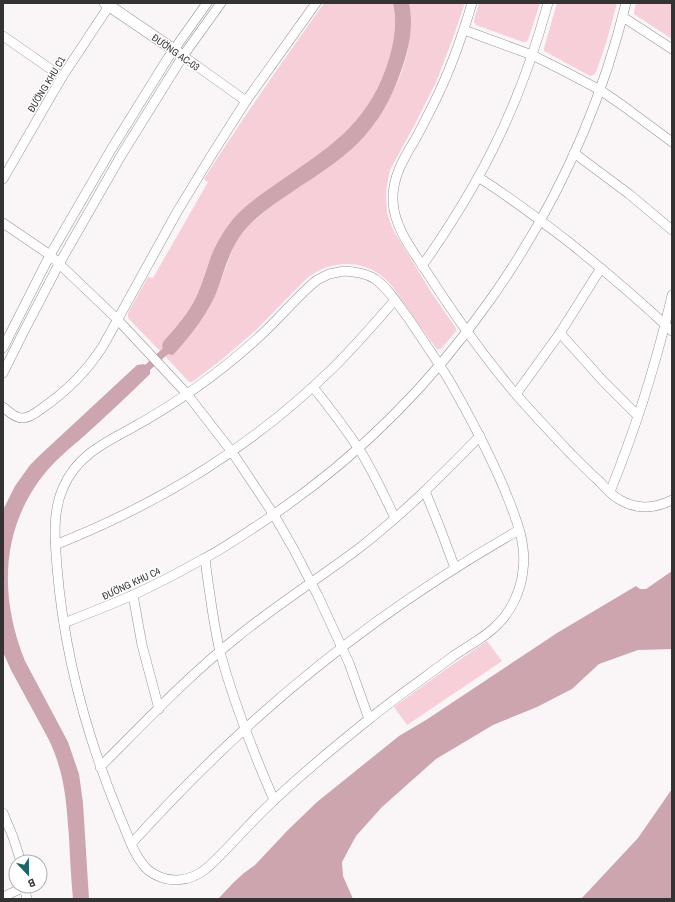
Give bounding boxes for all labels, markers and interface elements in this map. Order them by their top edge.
street label: ĐƯỜNG AC-03 [149,31,203,74]
street label: ĐƯỜNG KHU C1 [25,54,68,115]
street label: ĐƯỜNG KHU C4 [100,564,163,603]
north arrow [8,854,48,894]
text: B [26,876,37,891]

